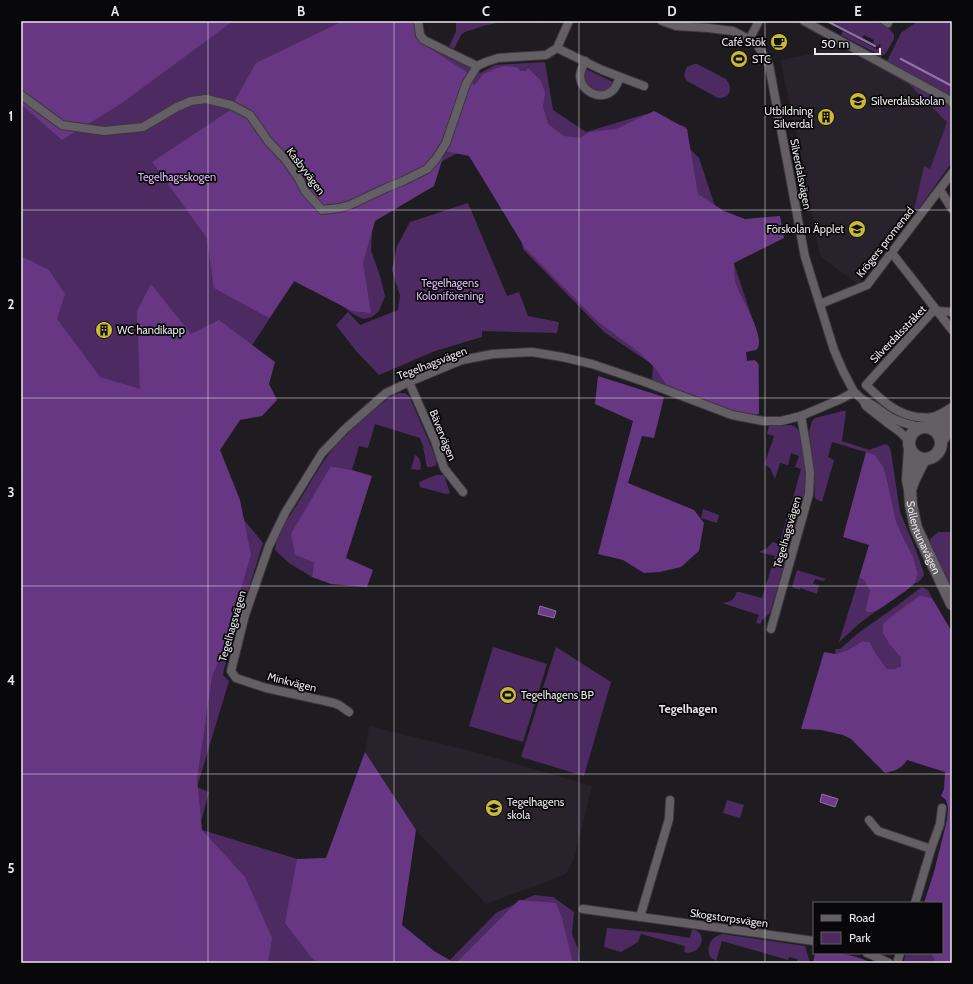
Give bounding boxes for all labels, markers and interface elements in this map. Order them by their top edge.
text: A [111,3,120,19]
text: B [297,3,305,19]
text: C [482,3,490,19]
text: D [667,3,677,19]
text: E [854,3,862,19]
scale bar [815,30,880,56]
cafe icon: Café Stök [769,32,789,52]
place label: Café Stök [721,35,766,49]
text: 50 m [821,36,849,51]
sports icon: STC [729,49,749,69]
place label: STC [752,52,771,66]
school or university icon: Silverdalsskolan [848,91,868,111]
place label: Silverdalsskolan [871,94,944,108]
place label: Utbildning Silverdal [764,104,814,131]
building icon: Utbildning Silverdal [816,107,836,127]
text: 1 [9,108,13,124]
street label: Silverdalsvägen [787,137,815,211]
street label: Kasbyvägen [284,145,328,197]
park label: Tegelhagsskogen [138,170,216,184]
street label: Krögers promenad [853,204,917,280]
school or university icon: Förskolan Äpplet [847,219,867,239]
place label: Förskolan Äpplet [767,222,844,236]
park label: Tegelhagens Koloniförening [416,276,484,303]
text: 2 [8,296,15,312]
street label: Silverdalsstråket [867,302,929,366]
building icon: WC handikapp [94,320,114,340]
place label: WC handikapp [117,323,185,337]
street label: Tegelhagsvägen [395,343,469,383]
street label: Bävervägen [426,407,460,463]
text: 3 [7,484,15,500]
street label: Tegelhagsvägen [770,495,804,569]
street label: Sollentunavägen [904,500,944,576]
street label: Tegelhagsvägen [215,589,249,663]
street label: Minkvägen [266,669,318,695]
text: 4 [7,672,15,688]
sports icon: Tegelhagens BP [498,685,518,705]
place label: Tegelhagens BP [521,688,594,702]
district label: Tegelhagen [659,701,717,716]
place label: Tegelhagens skola [507,795,565,822]
school or university icon: Tegelhagens skola [484,798,504,818]
text: 5 [8,860,15,876]
legend [813,902,943,954]
street label: Skogstorpsvägen [689,906,769,930]
text: Road [849,910,875,925]
text: Park [849,930,871,945]

